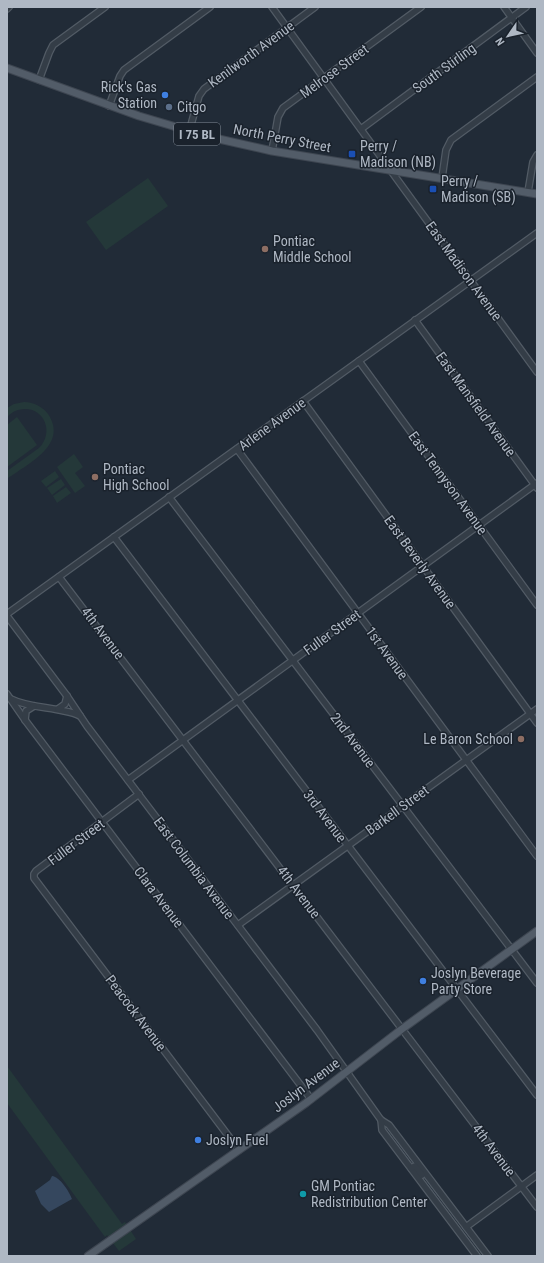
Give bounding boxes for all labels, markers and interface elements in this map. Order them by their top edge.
north arrow [488,16,528,56]
street label: Kenilworth Avenue [205,17,297,91]
text: N [493,35,507,48]
street label: South Stirling [409,40,479,96]
street label: Melrose Street [297,41,371,101]
place label: Rick's Gas Station [101,79,157,111]
marker: Rick's Gas Station [160,90,170,100]
place label: Citgo [177,99,206,115]
marker: Citgo [164,102,174,112]
street label: North Perry Street [232,121,332,155]
road number: I 75 BL [174,123,220,145]
place label: Perry / Madison (NB) [360,138,436,171]
marker: Perry / Madison (NB) [347,149,357,159]
place label: Perry / Madison (SB) [441,173,516,206]
marker: Perry / Madison (SB) [428,184,438,194]
street label: East Madison Avenue [423,218,506,324]
place label: Pontiac Middle School [273,233,351,265]
marker: Pontiac Middle School [260,244,270,254]
street label: East Mansfield Avenue [433,349,519,460]
street label: Arlene Avenue [235,394,309,454]
street label: East Tennyson Avenue [405,428,491,538]
place label: Pontiac High School [103,461,170,493]
marker: Pontiac High School [90,472,100,482]
street label: East Beverly Avenue [381,512,459,612]
street label: 4th Avenue [78,604,128,663]
street label: Fuller Street [300,606,364,658]
street label: 1st Avenue [363,624,412,683]
street label: 2nd Avenue [327,710,379,771]
place label: Le Baron School [423,731,513,747]
marker: Le Baron School [516,734,526,744]
street label: Barkell Street [362,782,432,838]
street label: 3rd Avenue [300,787,350,846]
street label: East Columbia Avenue [151,814,238,922]
street label: Fuller Street [45,816,107,868]
street label: Clara Avenue [131,863,187,931]
street label: 4th Avenue [274,863,324,922]
place label: Joslyn Beverage Party Store [431,965,521,997]
street label: Peacock Avenue [102,972,170,1054]
marker: Joslyn Beverage Party Store [418,976,428,986]
street label: Joslyn Avenue [269,1054,343,1115]
street label: 4th Avenue [469,1121,519,1180]
place label: Joslyn Fuel [206,1132,268,1148]
marker: Joslyn Fuel [193,1135,203,1145]
place label: GM Pontiac Redistribution Center [311,1178,427,1210]
marker: GM Pontiac Redistribution Center [298,1189,308,1199]

